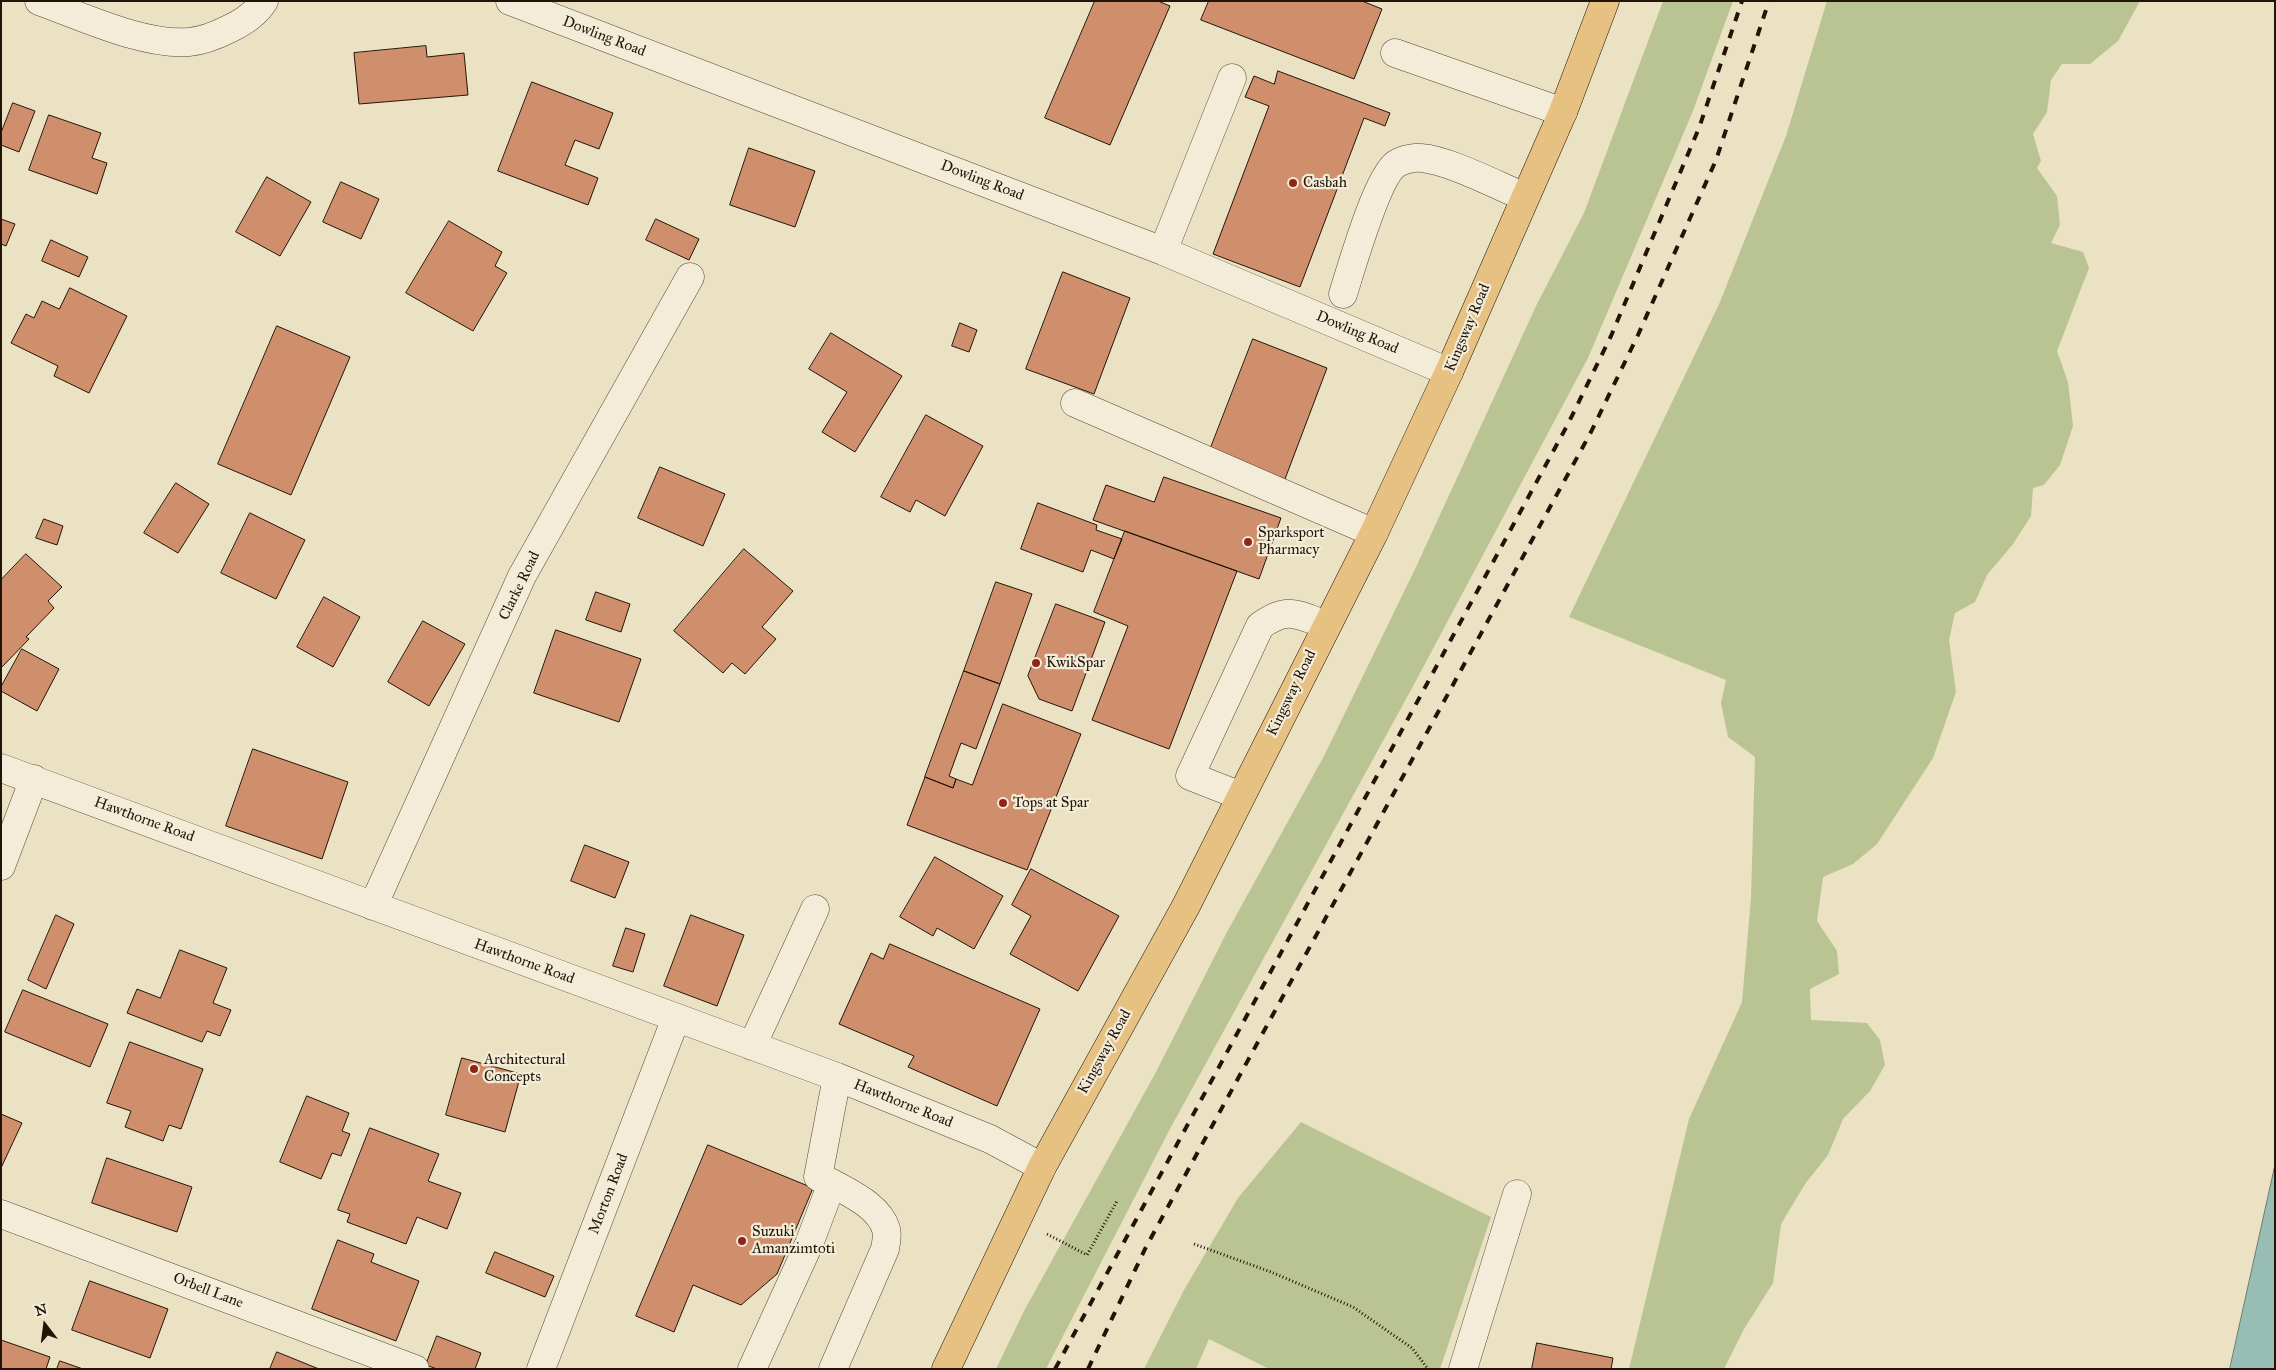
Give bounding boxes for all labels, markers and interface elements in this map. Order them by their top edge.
street label: Dowling Road [560,13,648,61]
street label: Dowling Road [938,157,1026,205]
place label: Casbah [1303,174,1347,192]
marker: Casbah [1287,177,1299,189]
street label: Kingsway Road [1441,281,1495,375]
street label: Dowling Road [1313,308,1401,358]
place label: Sparksport Pharmacy [1258,524,1324,559]
marker: Sparksport Pharmacy [1242,536,1254,548]
street label: Clarke Road [496,549,544,623]
street label: Kingsway Road [1263,647,1321,739]
place label: KwikSpar [1046,654,1105,672]
marker: KwikSpar [1030,657,1042,669]
street label: Hawthorne Road [91,794,197,846]
place label: Tops at Spar [1013,794,1089,812]
marker: Tops at Spar [997,797,1009,809]
street label: Hawthorne Road [471,936,577,988]
street label: Kingsway Road [1074,1007,1136,1097]
place label: Architectural Concepts [484,1051,566,1086]
marker: Architectural Concepts [468,1063,480,1075]
street label: Hawthorne Road [851,1076,955,1132]
street label: Morton Road [585,1151,633,1237]
place label: Suzuki Amanzimtoti [752,1223,835,1258]
marker: Suzuki Amanzimtoti [736,1235,748,1247]
street label: Orbell Lane [170,1269,246,1313]
north arrow [20,1300,70,1350]
text: N [33,1300,49,1320]

